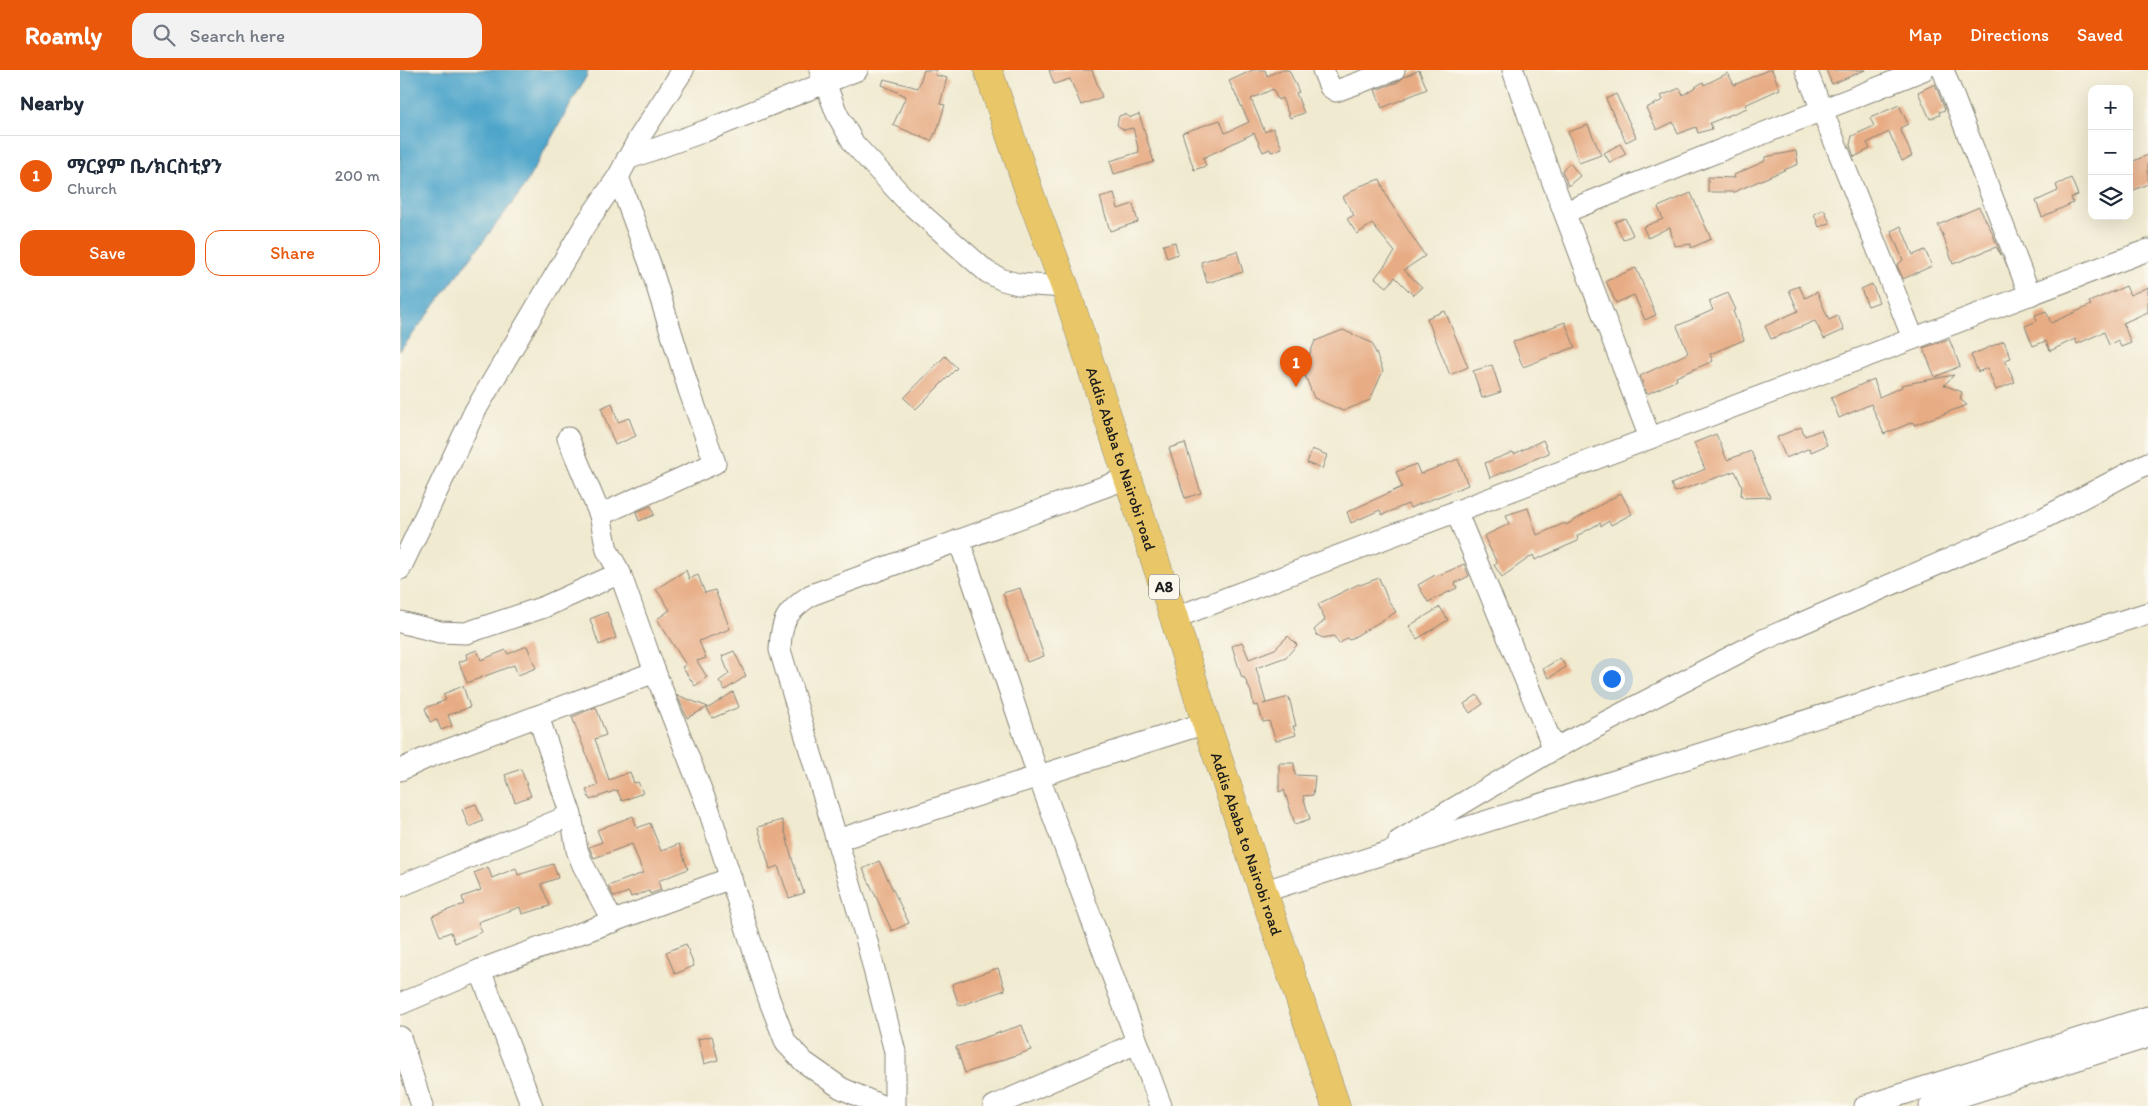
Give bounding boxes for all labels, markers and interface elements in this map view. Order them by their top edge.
search box [132,13,482,58]
text: Roamly [25,21,102,50]
icon: search [150,21,178,49]
text: Search here [190,24,285,47]
text: Map [1909,24,1942,46]
text: Directions [1970,24,2049,46]
text: Saved [2077,24,2123,46]
map controls [2088,85,2133,220]
button: + [2088,85,2133,130]
text: Nearby [20,90,84,115]
button: − [2088,130,2133,175]
text: ማርያም ቤ/ክርስቲያን [67,155,222,178]
text: 1 [32,166,40,185]
text: 200 m [335,166,380,185]
button: layers [2088,175,2133,220]
text: Church [67,179,117,198]
button: Save [20,230,195,276]
button: Share [205,230,380,276]
pin: 1 [1280,346,1312,387]
street label: Addis Ababa to Nairobi road [1082,365,1160,553]
road number: A8 [1149,574,1179,600]
your location [1599,666,1625,692]
street label: Addis Ababa to Nairobi road [1207,750,1286,938]

